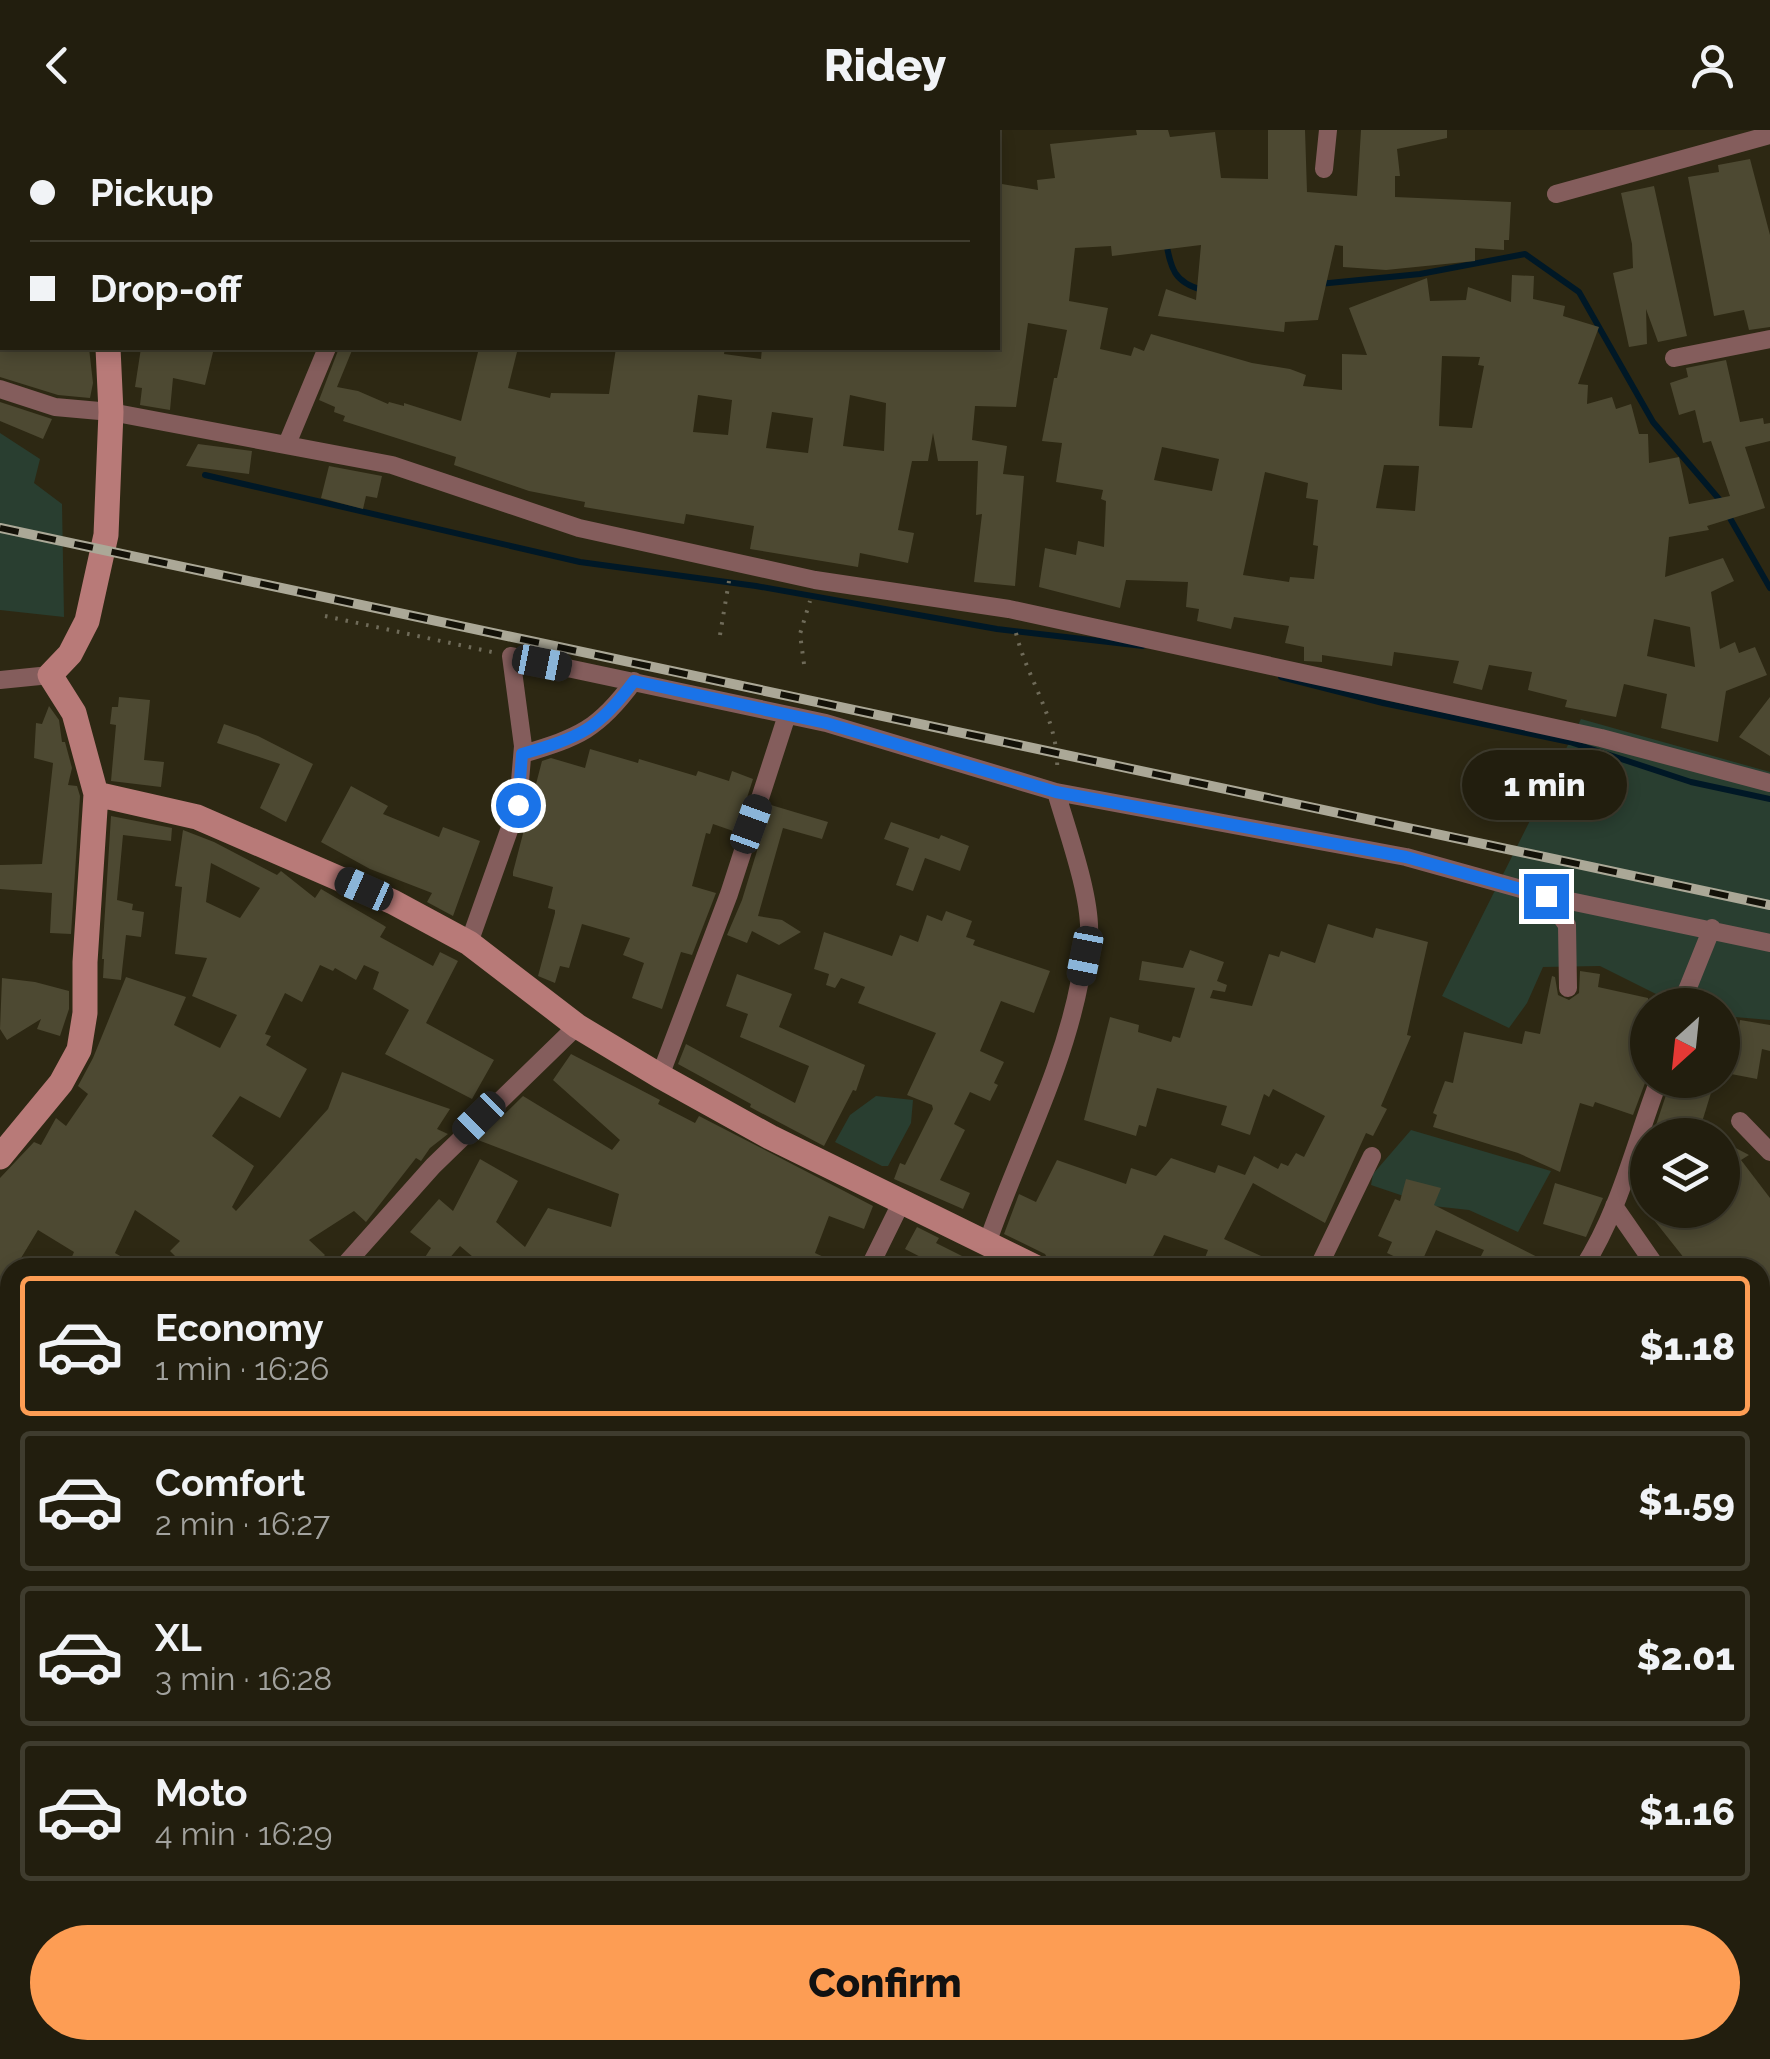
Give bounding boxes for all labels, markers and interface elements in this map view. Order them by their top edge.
icon: back [30,38,85,93]
icon: person [1685,38,1740,93]
text: Ridey [824,39,946,92]
text: Pickup [90,170,214,215]
text: Drop-off [90,266,242,311]
car [510,643,574,683]
callout: 1 min [1464,751,1628,821]
text: 1 min [1503,766,1586,803]
route start [496,783,541,828]
car [727,791,775,857]
car [330,863,398,915]
route end [1524,874,1569,919]
car [1065,924,1105,988]
north arrow [1630,988,1740,1098]
map controls [1630,988,1740,1228]
car [447,1086,511,1150]
button: layers [1630,1118,1740,1228]
icon: car [35,1301,125,1391]
text: Economy [155,1305,324,1350]
text: $1.18 [1639,1324,1735,1369]
text: 1 min · 16:26 [155,1350,329,1387]
icon: car [35,1456,125,1546]
text: Comfort [155,1460,305,1505]
text: $1.59 [1638,1479,1735,1524]
text: 2 min · 16:27 [155,1505,330,1542]
icon: car [35,1611,125,1701]
text: XL [155,1615,202,1660]
text: $2.01 [1637,1634,1735,1679]
text: 3 min · 16:28 [155,1660,332,1697]
icon: car [35,1766,125,1856]
text: Moto [155,1770,248,1815]
text: $1.16 [1639,1789,1735,1834]
text: 4 min · 16:29 [155,1815,332,1852]
button: Confirm [30,1925,1740,2040]

